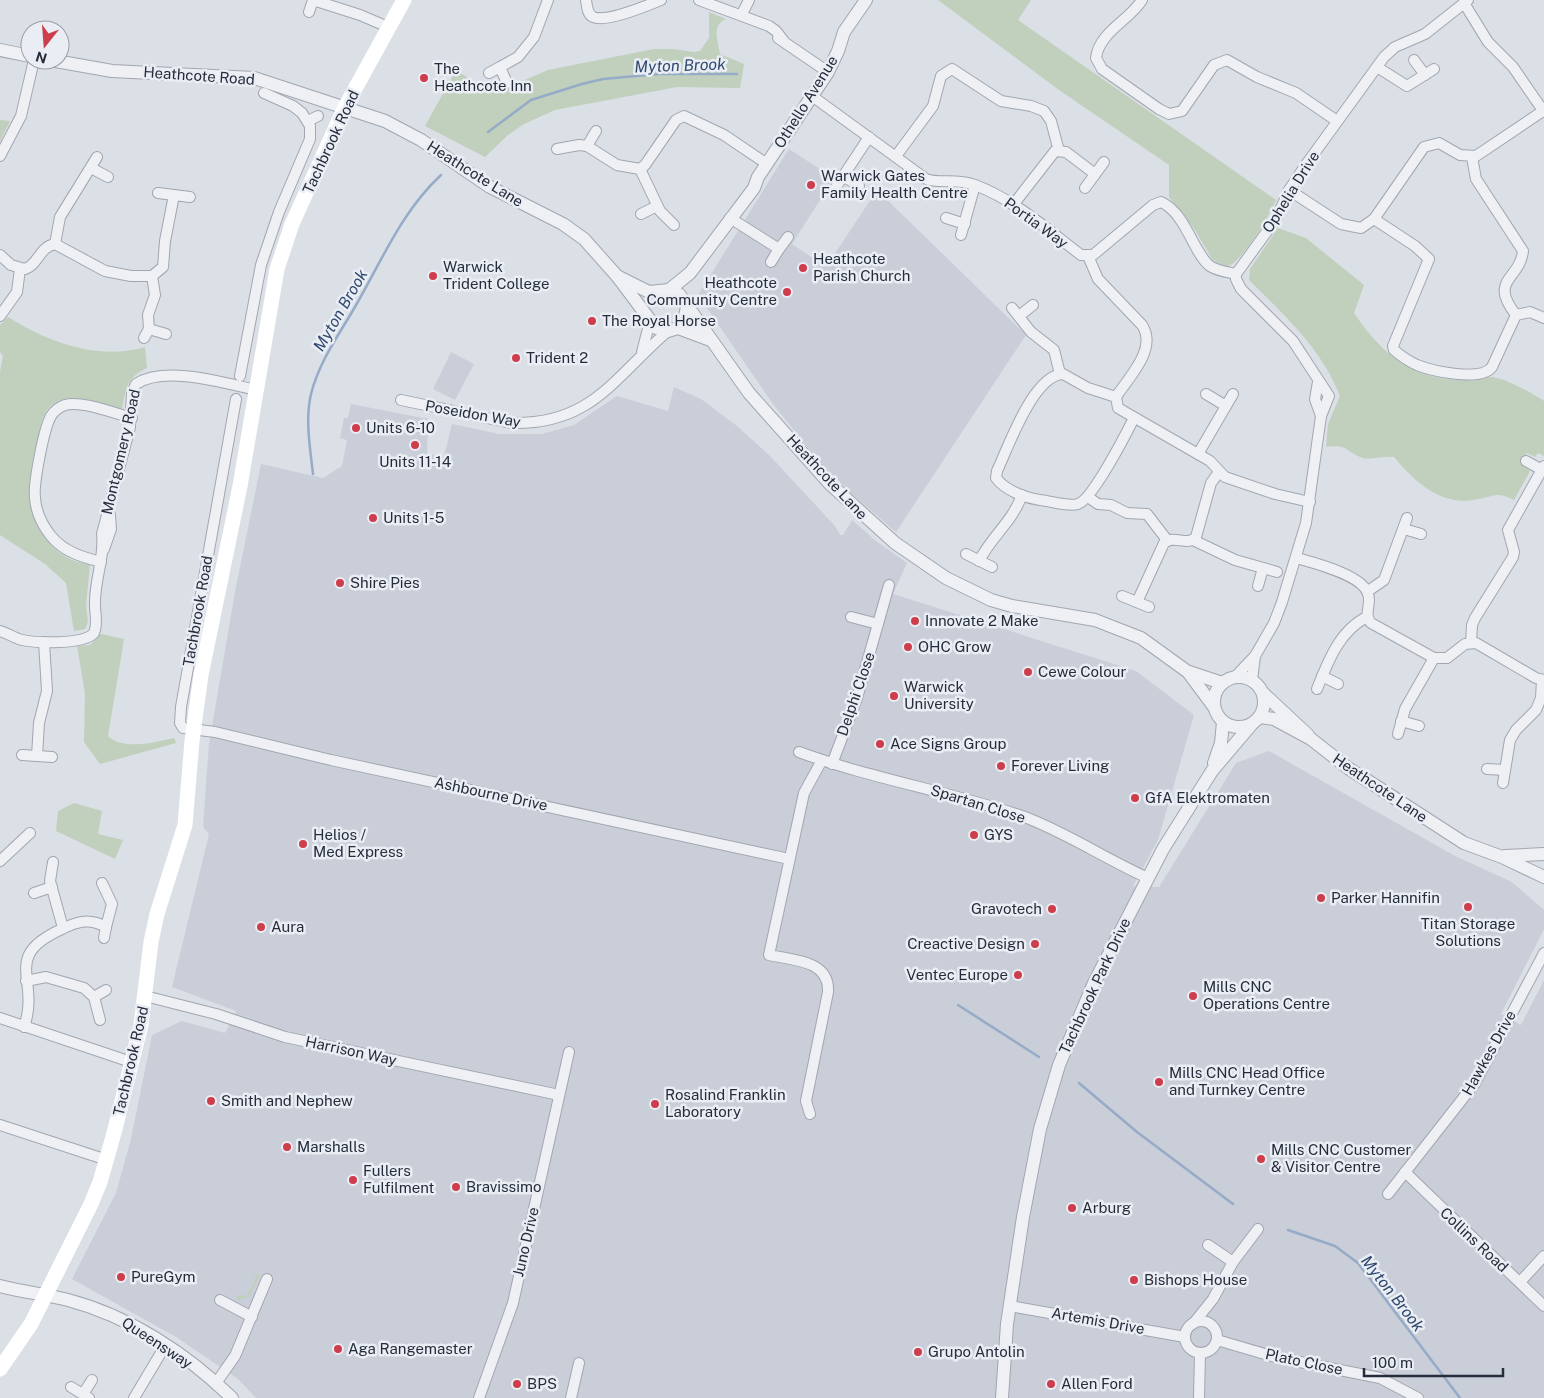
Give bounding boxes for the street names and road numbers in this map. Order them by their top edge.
street label: Othello Avenue [770,52,841,151]
street label: Heathcote Road [143,63,255,88]
street label: Tachbrook Road [299,87,362,196]
street label: Heathcote Lane [424,137,526,210]
street label: Ophelia Drive [1259,148,1322,236]
street label: Portia Way [1001,194,1071,251]
street label: Montgomery Road [98,387,143,516]
street label: Poseidon Way [424,397,522,430]
street label: Heathcote Lane [784,431,871,523]
street label: Tachbrook Road [179,554,216,668]
street label: Delphi Close [833,650,878,738]
street label: Heathcote Lane [1330,750,1431,825]
street label: Ashbourne Drive [433,773,549,814]
street label: Spartan Close [929,781,1028,826]
street label: Tachbrook Park Drive [1056,915,1134,1057]
street label: Tachbrook Road [110,1004,151,1117]
street label: Hawkes Drive [1458,1007,1519,1098]
street label: Harrison Way [304,1033,398,1068]
street label: Collins Road [1437,1204,1512,1275]
street label: Juno Drive [509,1205,542,1278]
street label: Artemis Drive [1050,1304,1146,1337]
street label: Queensway [119,1313,196,1372]
street label: Plato Close [1264,1345,1344,1378]

